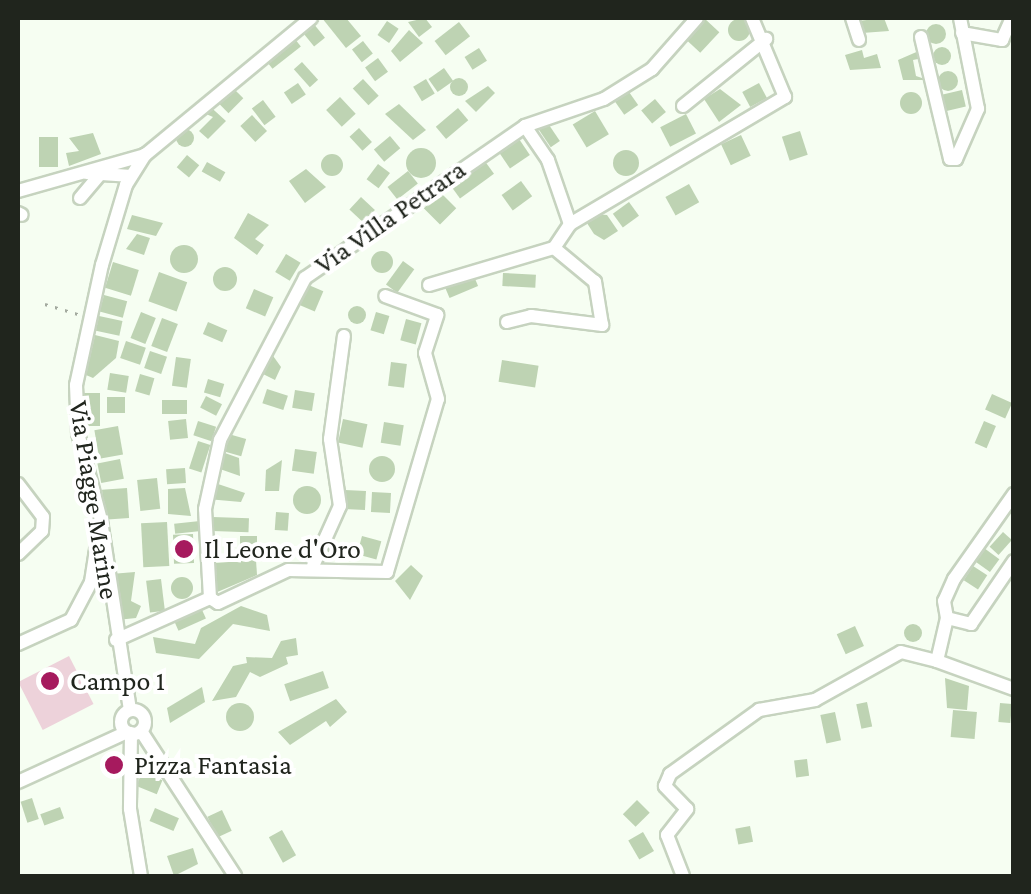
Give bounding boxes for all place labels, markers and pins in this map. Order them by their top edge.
place label: Il Leone d'Oro [204,532,361,566]
marker: Il Leone d'Oro [173,538,195,560]
place label: Campo 1 [70,664,165,698]
marker: Campo 1 [39,670,61,692]
place label: Pizza Fantasia [134,748,292,782]
marker: Pizza Fantasia [103,754,125,776]

